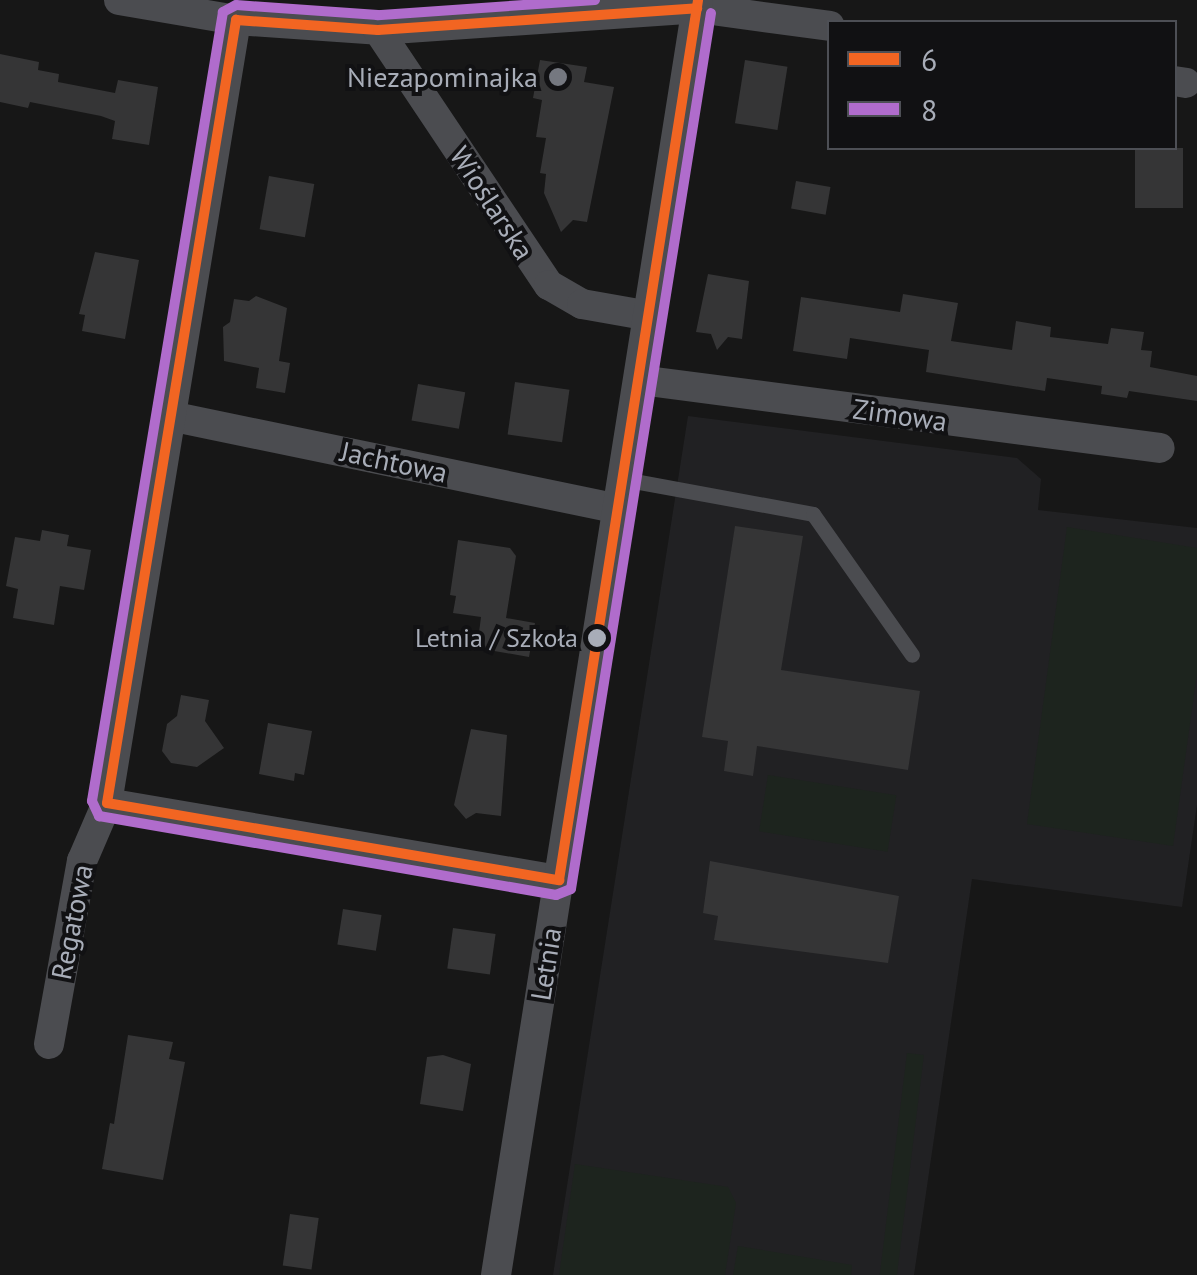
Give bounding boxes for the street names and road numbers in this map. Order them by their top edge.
street label: Wioślarska [443,140,541,266]
street label: Zimowa [851,392,949,438]
street label: Jachtowa [338,434,450,490]
street label: Regatowa [44,862,100,982]
street label: Letnia [524,925,568,1003]

